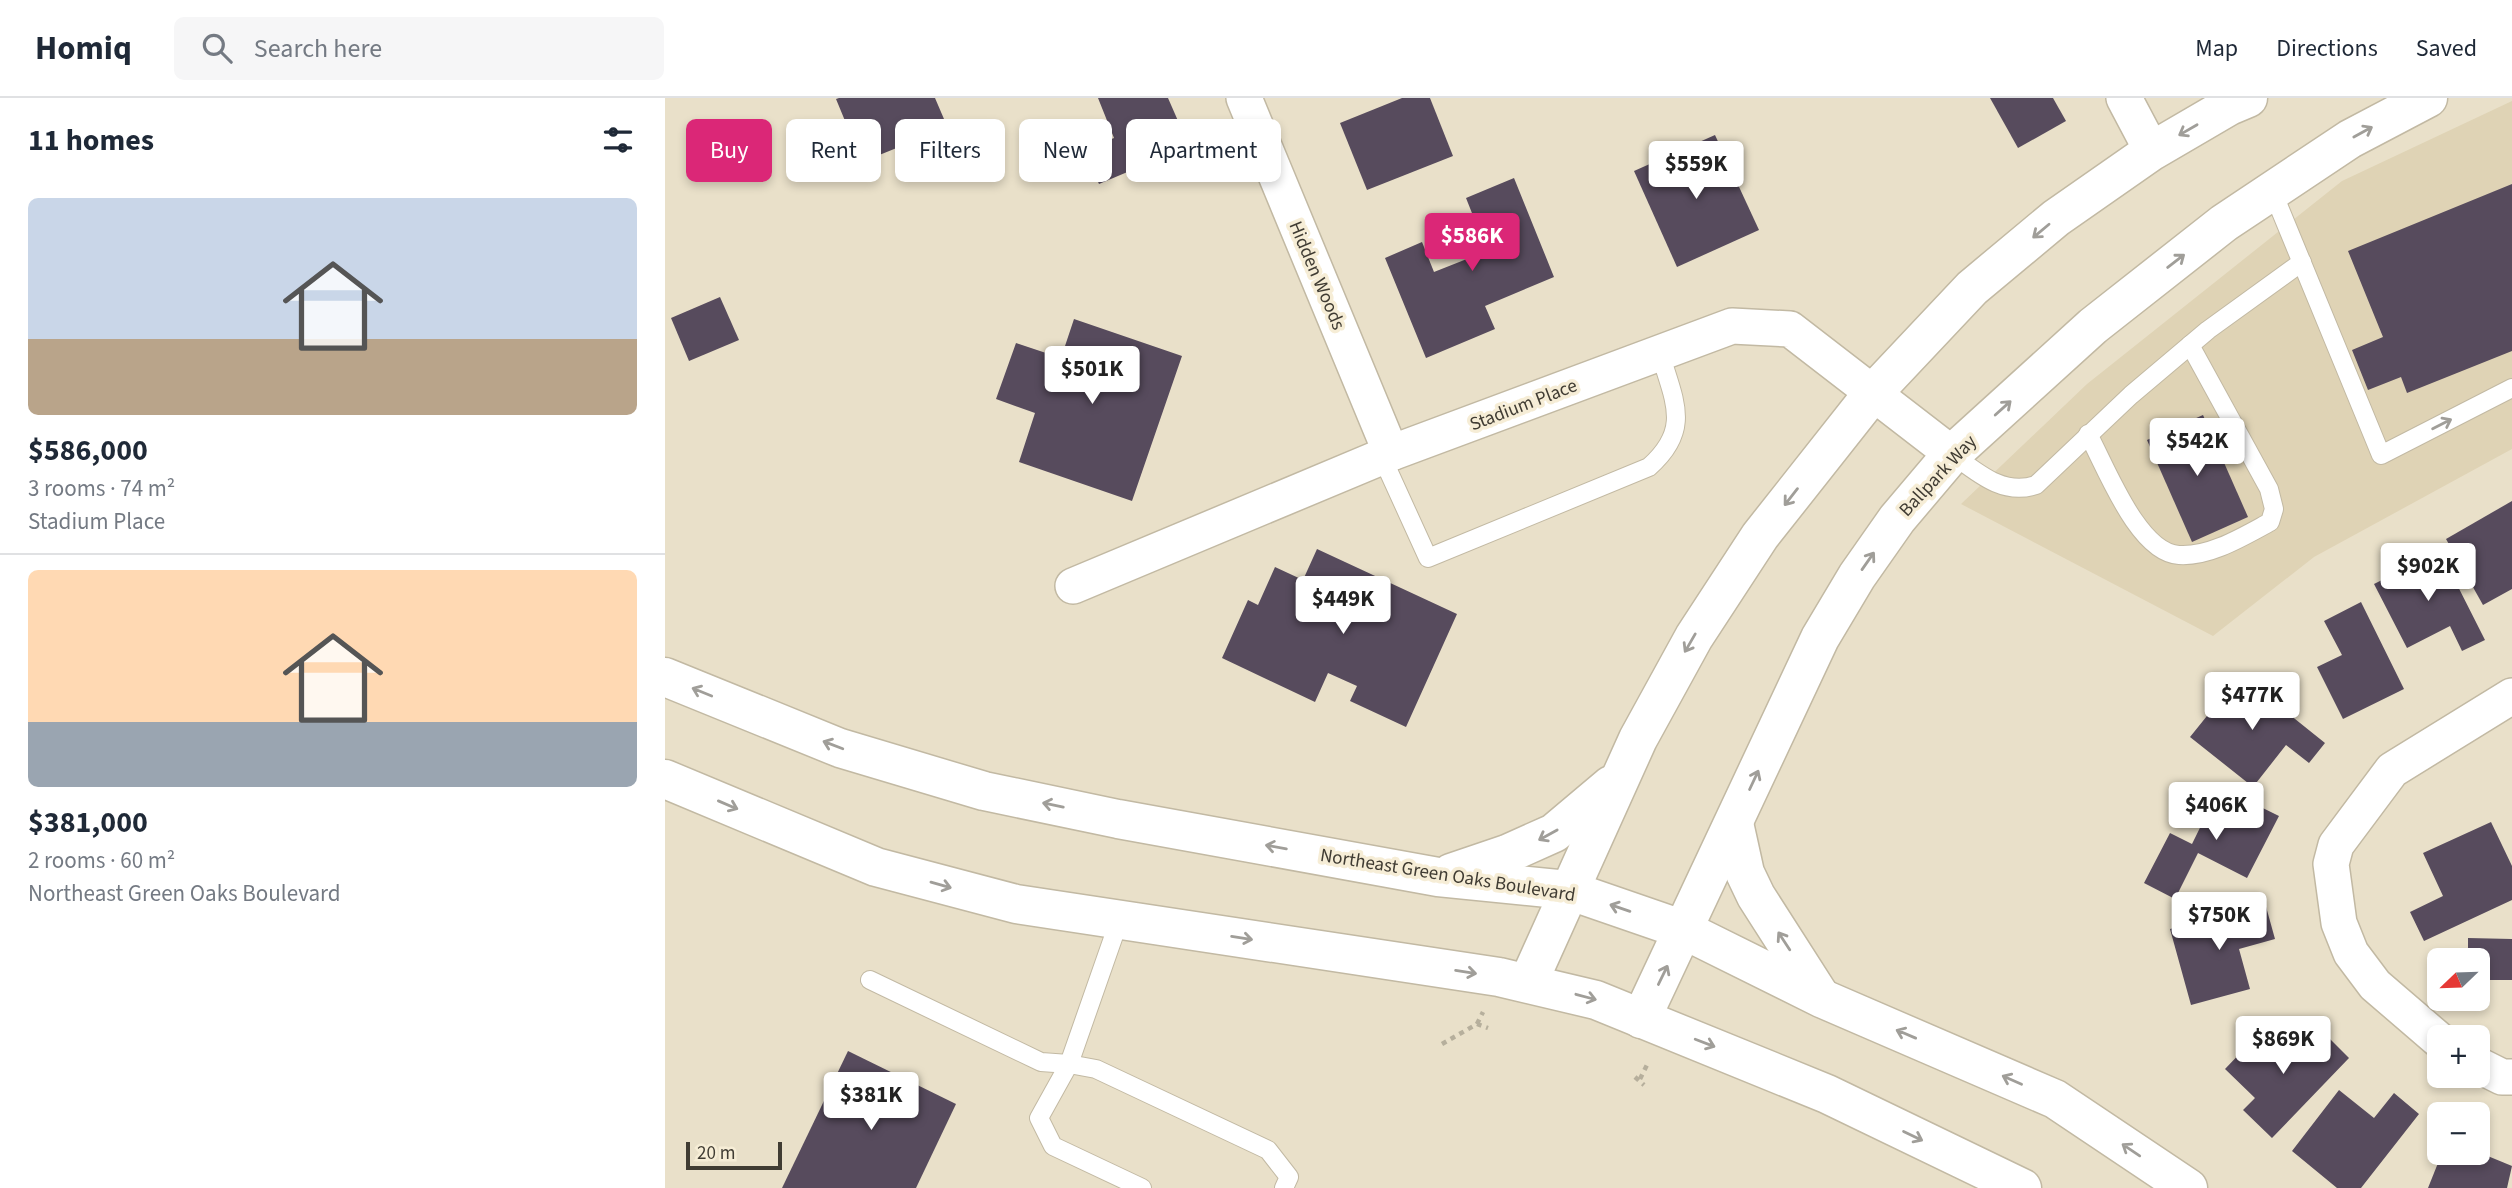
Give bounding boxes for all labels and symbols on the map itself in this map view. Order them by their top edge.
one-way arrow [2179,123,2199,137]
one-way arrow [2352,124,2372,138]
pin: $559K [1647,141,1745,201]
pin: $586K [1423,214,1521,273]
street label: Hidden Woods [1282,217,1352,334]
one-way arrow [2032,223,2050,239]
one-way arrow [2166,253,2184,268]
pin: $501K [1043,346,1141,406]
street label: Stadium Place [1466,373,1581,438]
one-way arrow [1994,400,2011,417]
one-way arrow [2431,416,2452,430]
pin: $542K [2148,418,2246,478]
street label: Ballpark Way [1893,429,1983,523]
one-way arrow [1783,488,1798,506]
pin: $902K [2379,544,2477,603]
one-way arrow [1861,552,1875,571]
pin: $449K [1294,576,1392,636]
one-way arrow [1683,633,1697,653]
pin: $477K [2203,672,2301,732]
one-way arrow [692,685,713,698]
one-way arrow [823,738,845,751]
one-way arrow [1748,769,1761,791]
pin: $406K [2167,782,2265,842]
one-way arrow [1042,797,1065,811]
one-way arrow [717,800,738,813]
one-way arrow [1539,828,1559,842]
one-way arrow [1265,840,1288,853]
street label: Northeast Green Oaks Boulevard [1318,842,1577,909]
one-way arrow [930,880,952,893]
pin: $750K [2170,892,2268,952]
one-way arrow [1609,901,1631,913]
one-way arrow [1230,932,1252,945]
one-way arrow [1776,932,1790,952]
north arrow [2427,948,2490,1012]
one-way arrow [1656,965,1670,986]
one-way arrow [1455,966,1477,979]
one-way arrow [1574,991,1597,1004]
pin: $869K [2234,1016,2332,1076]
one-way arrow [1895,1027,1917,1040]
one-way arrow [1694,1038,1716,1050]
pin: $381K [822,1072,920,1132]
one-way arrow [2001,1073,2023,1086]
one-way arrow [1902,1129,1923,1143]
scale bar [686,1139,782,1171]
one-way arrow [2122,1143,2141,1157]

